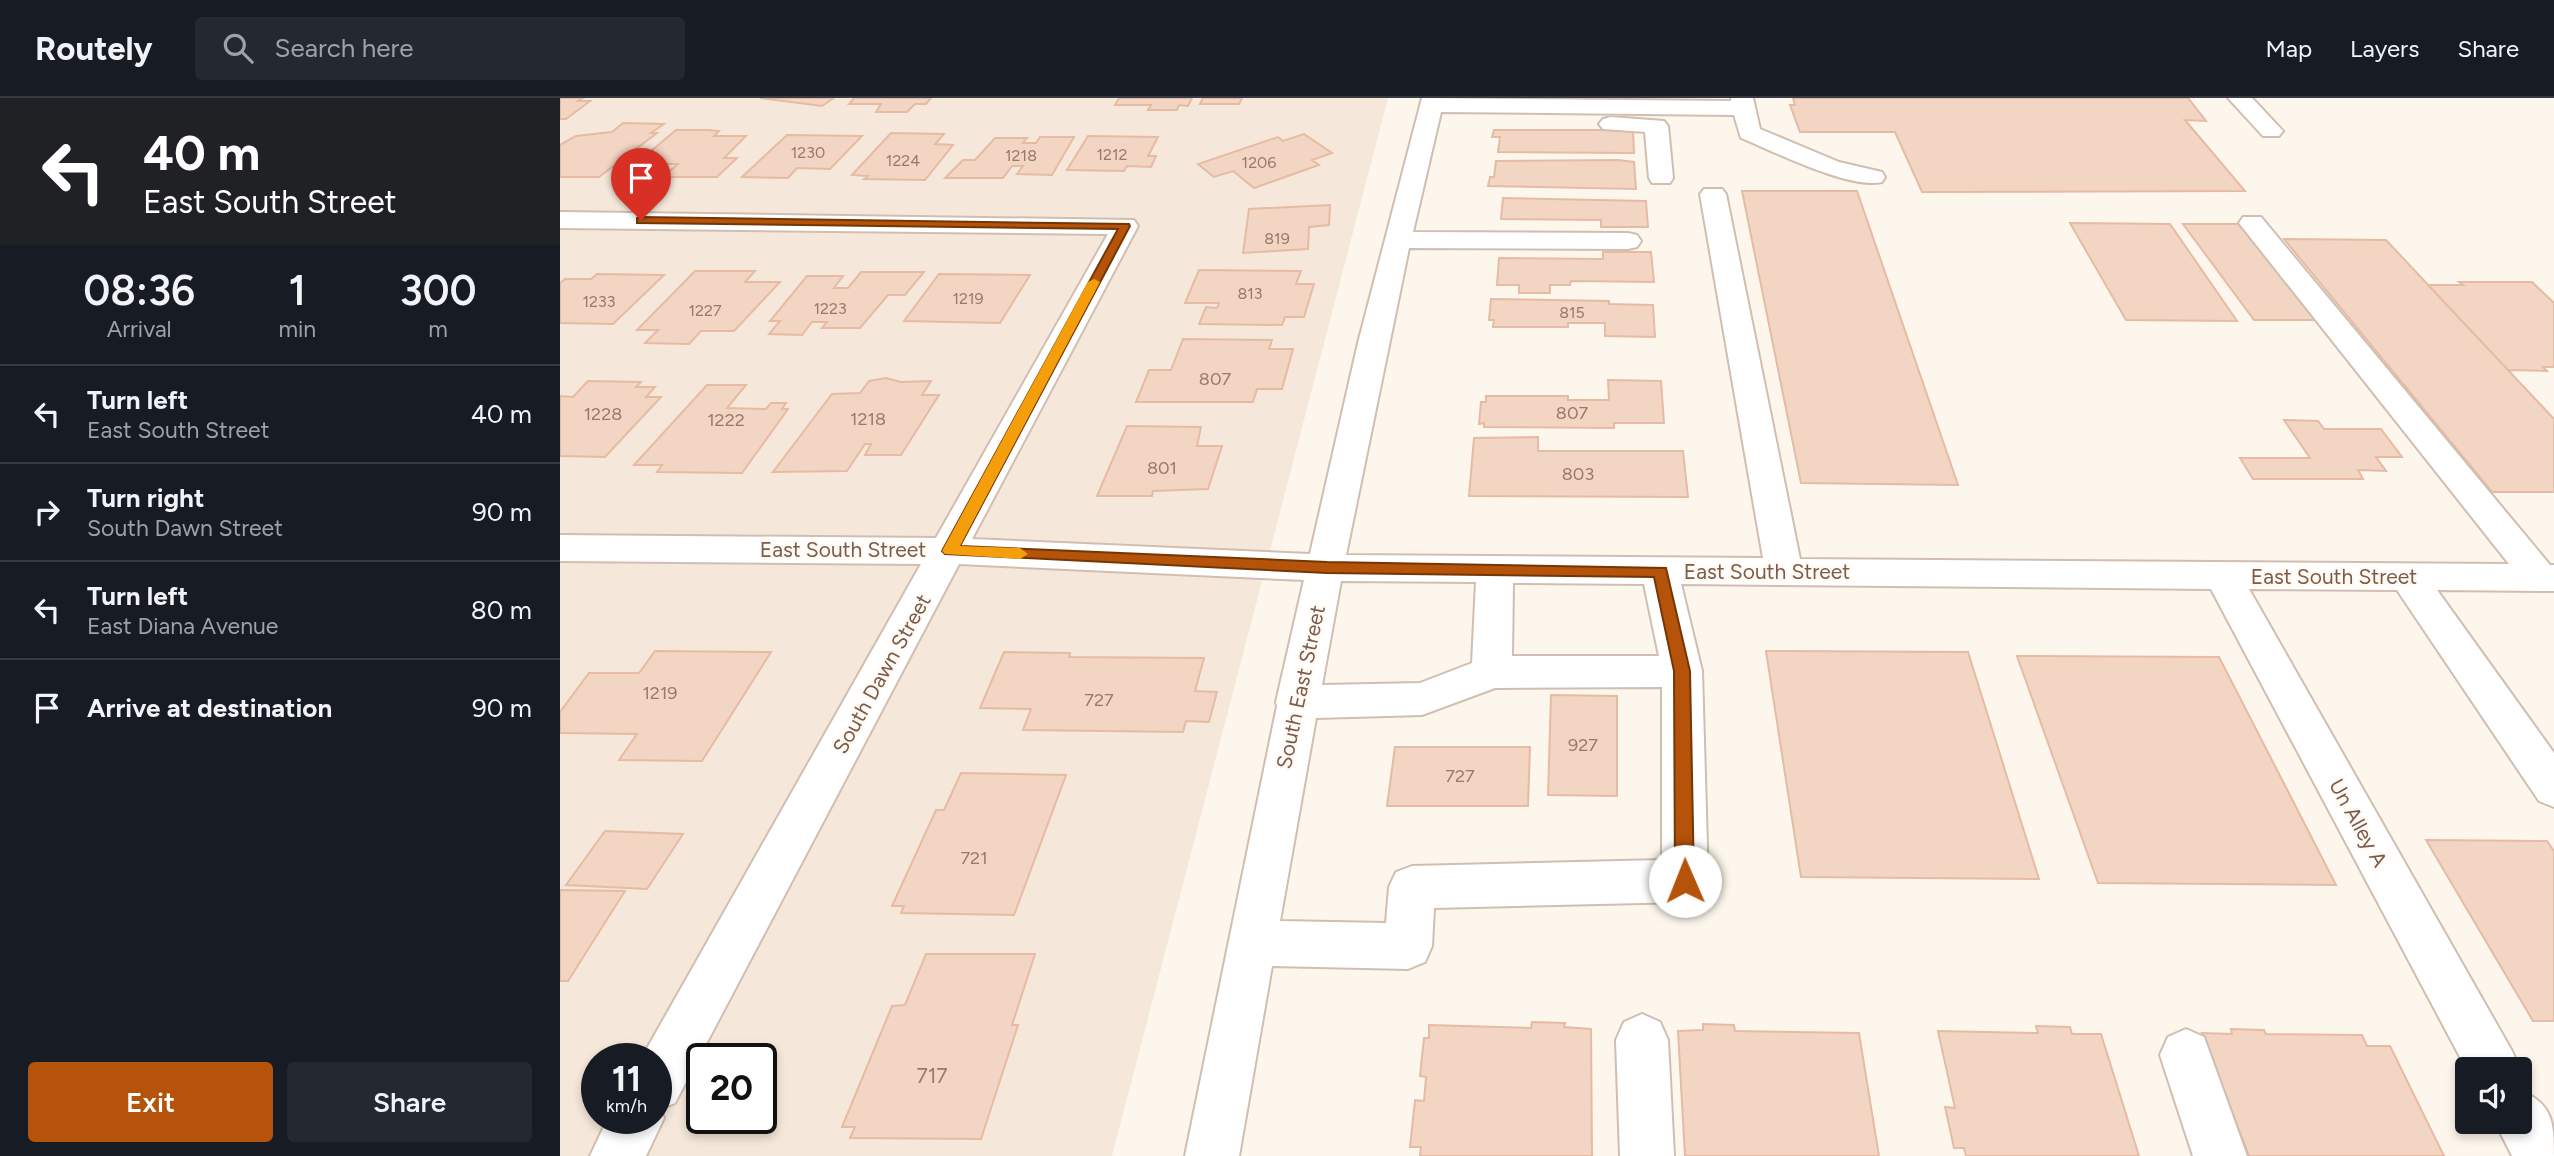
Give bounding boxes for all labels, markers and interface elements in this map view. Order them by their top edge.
search box [195,17,685,80]
text: Routely [35,29,153,68]
icon: search [219,29,257,67]
text: Search here [275,32,414,64]
text: Map [2265,34,2312,63]
text: Layers [2350,34,2419,63]
text: Share [2457,34,2519,63]
text: 40 m [143,123,260,182]
icon: left [28,126,119,217]
house number: 1230 [791,143,825,162]
house number: 1212 [1096,145,1128,164]
house number: 1218 [1005,146,1037,165]
pin [611,148,671,220]
house number: 1224 [886,151,920,170]
house number: 1206 [1242,153,1276,172]
icon: arrive [622,159,660,197]
text: East South Street [143,183,397,221]
house number: 819 [1264,229,1290,248]
text: 08:36 [83,265,195,316]
text: 1 [288,265,306,316]
text: 300 [399,265,477,316]
house number: 813 [1237,284,1263,303]
house number: 1219 [952,289,984,308]
house number: 1233 [583,292,615,311]
house number: 1223 [813,299,847,318]
house number: 1227 [688,301,722,320]
house number: 815 [1559,303,1585,322]
text: Arrival [107,315,172,343]
text: min [278,315,316,343]
text: m [428,315,448,343]
house number: 807 [1199,368,1231,390]
text: Turn left [87,384,188,416]
icon: left [28,395,66,433]
text: 40 m [471,398,532,430]
house number: 807 [1556,402,1588,424]
house number: 1228 [584,403,622,425]
house number: 1218 [850,408,886,430]
house number: 1222 [707,409,745,431]
text: East South Street [87,416,269,444]
house number: 801 [1147,457,1177,479]
house number: 803 [1562,463,1594,485]
text: Turn right [87,482,204,514]
icon: right [28,493,66,531]
text: 90 m [472,496,532,528]
text: South Dawn Street [87,514,283,542]
street label: East South Street [760,537,926,562]
street label: East South Street [1684,559,1850,584]
street label: East South Street [2251,564,2417,589]
text: Turn left [87,580,188,612]
street label: South Dawn Street [827,589,936,758]
icon: left [28,591,66,629]
text: 80 m [471,594,532,626]
street label: South East Street [1271,603,1330,771]
text: East Diana Avenue [87,612,278,640]
house number: 1219 [642,682,678,704]
icon: arrive [28,689,66,727]
house number: 727 [1084,689,1114,711]
text: Arrive at destination [87,692,332,724]
text: 90 m [472,692,532,724]
house number: 927 [1568,734,1598,756]
house number: 727 [1445,765,1475,787]
street label: Un Alley A [2324,774,2393,871]
position arrow [1648,844,1722,918]
house number: 721 [960,847,988,869]
speed limit sign: 20 [686,1043,777,1134]
map controls [2455,1057,2532,1134]
button: sound [2455,1057,2532,1134]
text: 11 [612,1058,641,1100]
button: Exit [28,1062,273,1142]
button: Share [287,1062,532,1142]
house number: 717 [916,1063,948,1088]
text: km/h [606,1095,647,1117]

